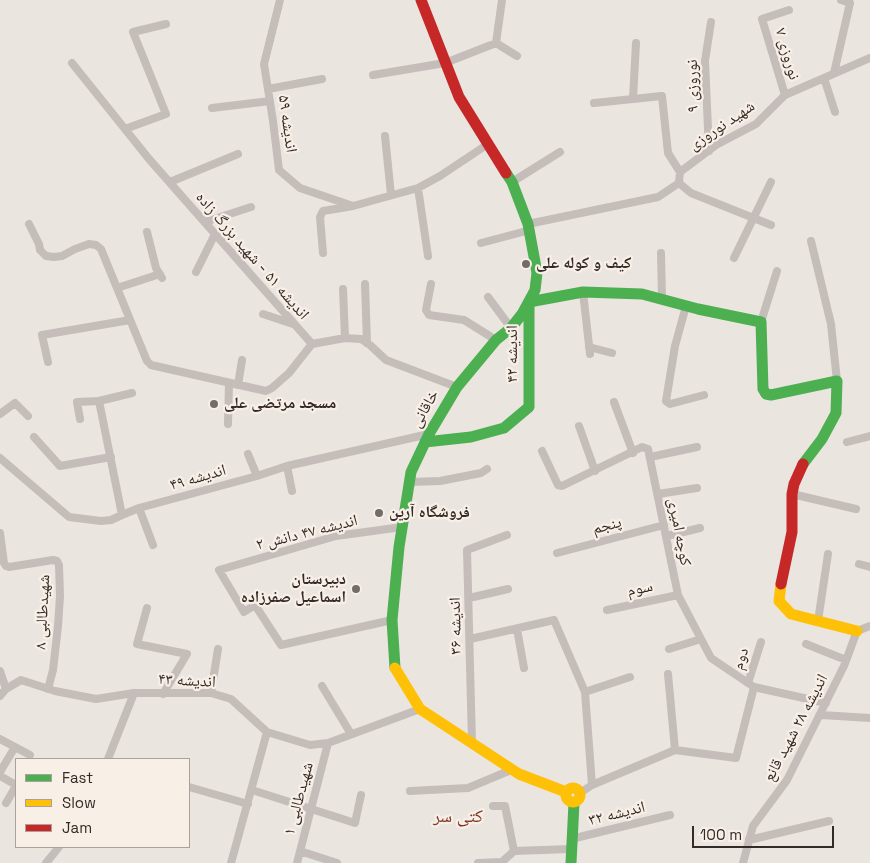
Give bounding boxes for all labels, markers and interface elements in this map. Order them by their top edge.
street label: نوروزی ۷ [770,26,804,82]
street label: نوروزی ۹ [683,59,703,113]
street label: اندیشه ۵۹ [273,94,301,154]
street label: شهید نوروزی [685,97,759,155]
street label: اندیشه ۵۱ - شهید بزرگ زاده [191,188,313,324]
place label: کیف و کوله علی [536,254,631,274]
marker: کیف و کوله علی [520,258,532,270]
street label: اندیشه ۴۲ [503,325,523,383]
street label: خاقانی [407,387,443,431]
place label: مسجد مرتضی علی [224,394,336,414]
marker: مسجد مرتضی علی [208,398,220,410]
street label: اندیشه ۴۹ [168,461,228,495]
street label: کوچه امیری [663,496,695,568]
place label: فروشگاه آرین [389,503,470,523]
marker: فروشگاه آرین [373,507,385,519]
street label: اندیشه ۴۷ دانش ۲ [254,511,360,555]
street label: پنجم [590,513,624,539]
place label: دبیرستان اسماعیل صفرزاده [241,570,346,608]
street label: شهیدطالبی ۸ [31,574,55,650]
street label: سوم [625,577,655,601]
marker: دبیرستان اسماعیل صفرزاده [350,583,362,595]
street label: اندیشه ۳۶ [446,597,466,655]
street label: دوم [729,646,753,672]
street label: اندیشه ۴۳ [158,670,216,692]
street label: اندیشه ۲۸ شهید قانع [760,671,832,785]
legend [15,758,190,848]
street label: شهیدطالبی ۱ [280,760,318,838]
text: Fast [62,768,93,787]
text: Slow [62,793,96,812]
street label: اندیشه ۳۲ [587,798,647,830]
district label: کتی سر [433,806,483,828]
scale bar [695,816,838,848]
text: Jam [62,818,92,837]
text: 100 m [700,825,742,844]

